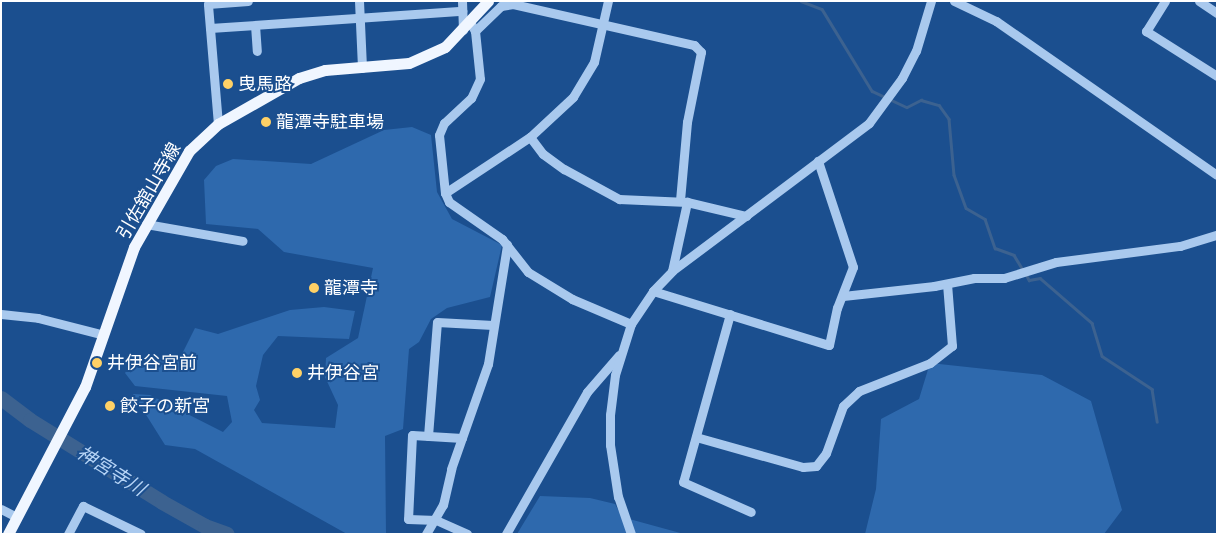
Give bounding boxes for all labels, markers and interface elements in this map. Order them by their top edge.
place label: 曳馬路 [238,73,292,95]
marker: 曳馬路 [222,78,234,90]
place label: 龍潭寺駐車場 [276,111,384,133]
marker: 龍潭寺駐車場 [260,116,272,128]
street label: 引佐舘山寺線 [113,139,185,243]
place label: 龍潭寺 [324,277,378,299]
marker: 龍潭寺 [308,282,320,294]
place label: 井伊谷宮前 [107,352,197,374]
marker: 井伊谷宮前 [91,357,103,369]
place label: 井伊谷宮 [307,362,379,384]
marker: 井伊谷宮 [291,367,303,379]
place label: 餃子の新宮 [120,395,210,417]
marker: 餃子の新宮 [104,400,116,412]
water label: 神宮寺川 [73,441,149,501]

